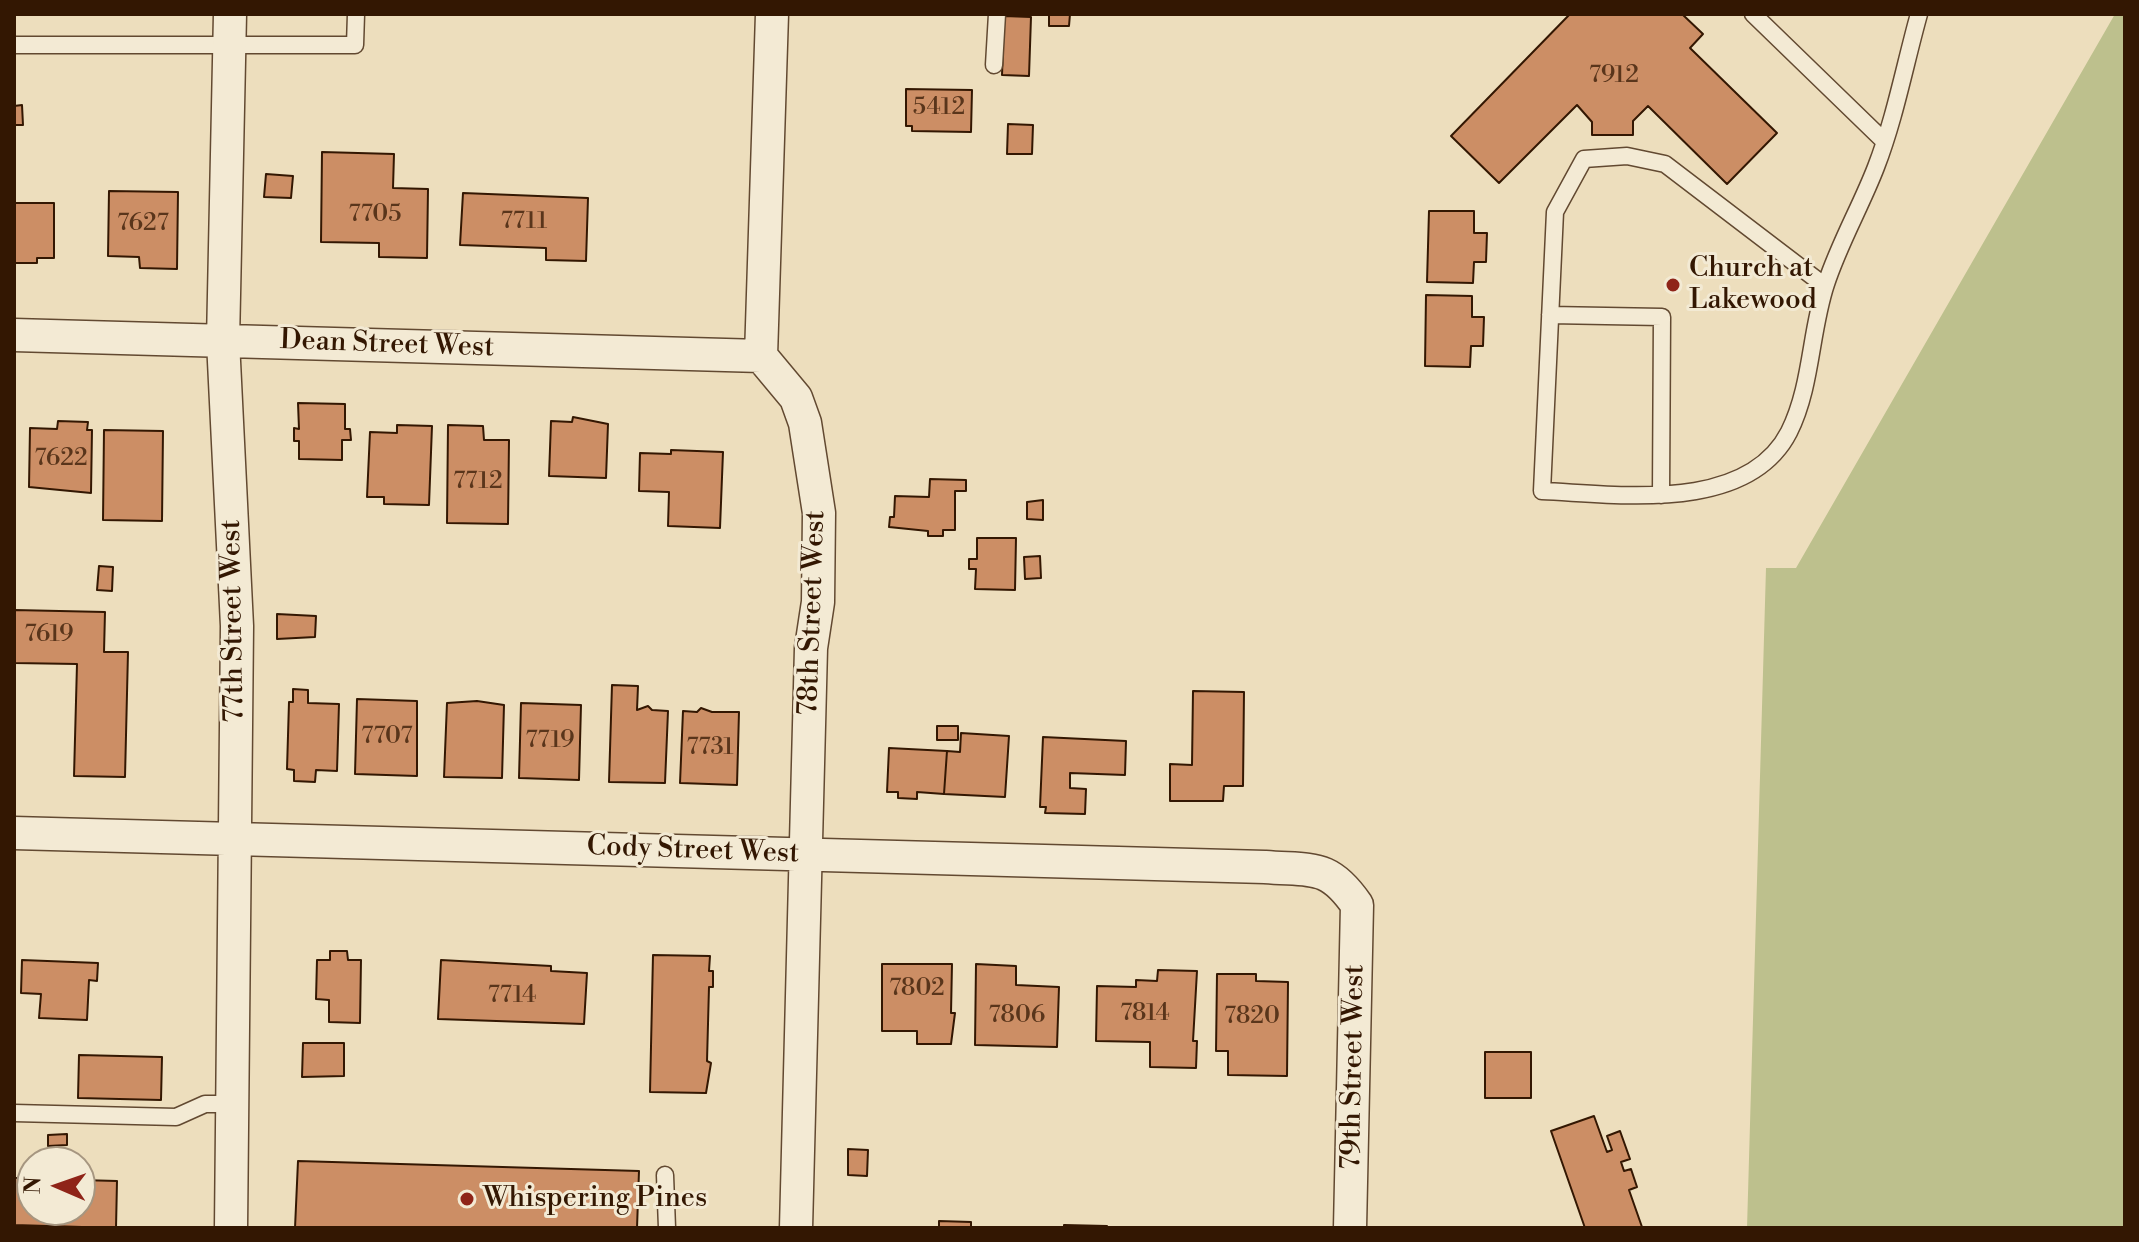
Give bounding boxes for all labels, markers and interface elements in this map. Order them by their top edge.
house number: 7912 [1589,62,1639,90]
house number: 5412 [913,94,965,122]
house number: 7705 [349,201,401,229]
house number: 7711 [501,208,547,236]
house number: 7627 [117,210,169,238]
place label: Church at Lakewood [1689,252,1817,318]
marker: Church at Lakewood [1664,276,1682,294]
street label: Dean Street West [279,324,495,366]
house number: 7622 [34,445,88,473]
house number: 7712 [453,468,503,496]
street label: 78th Street West [793,510,833,716]
street label: 77th Street West [215,519,253,723]
house number: 7619 [24,621,74,649]
house number: 7707 [361,723,413,751]
house number: 7719 [525,727,575,755]
house number: 7731 [686,734,734,762]
street label: Cody Street West [586,831,800,871]
street label: 79th Street West [1335,964,1373,1170]
house number: 7802 [889,975,945,1003]
house number: 7714 [488,982,536,1010]
house number: 7814 [1120,1000,1170,1028]
house number: 7806 [989,1002,1045,1030]
house number: 7820 [1224,1003,1280,1031]
north arrow [16,1146,96,1226]
text: N [20,1176,47,1194]
place label: Whispering Pines [483,1182,707,1216]
marker: Whispering Pines [458,1190,476,1208]

